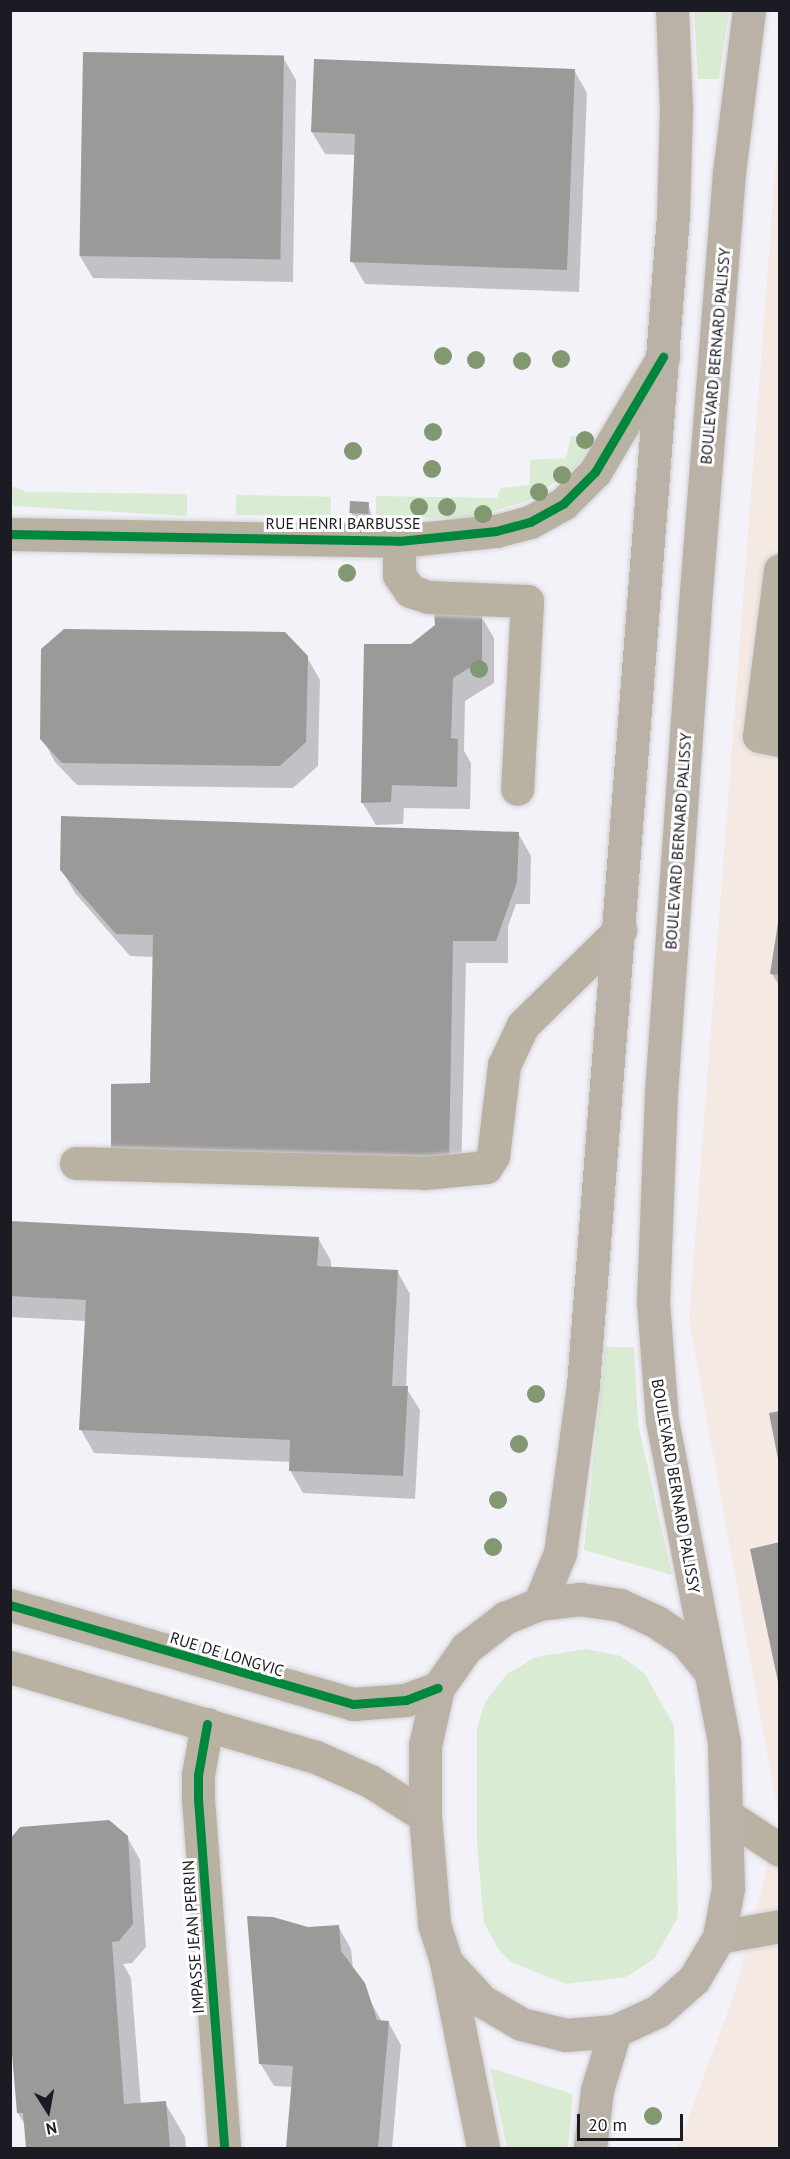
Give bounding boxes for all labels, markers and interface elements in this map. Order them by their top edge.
street label: BOULEVARD BERNARD PALISSY [696,247,734,465]
street label: RUE HENRI BARBUSSE [266,513,420,533]
street label: BOULEVARD BERNARD PALISSY [661,732,695,950]
street label: BOULEVARD BERNARD PALISSY [648,1377,704,1595]
street label: RUE DE LONGVIC [168,1628,286,1680]
street label: IMPASSE JEAN PERRIN [178,1859,208,2015]
north arrow [18,2081,78,2141]
scale bar [580,2102,686,2140]
text: 20 m [588,2113,627,2136]
text: N [44,2118,59,2139]

